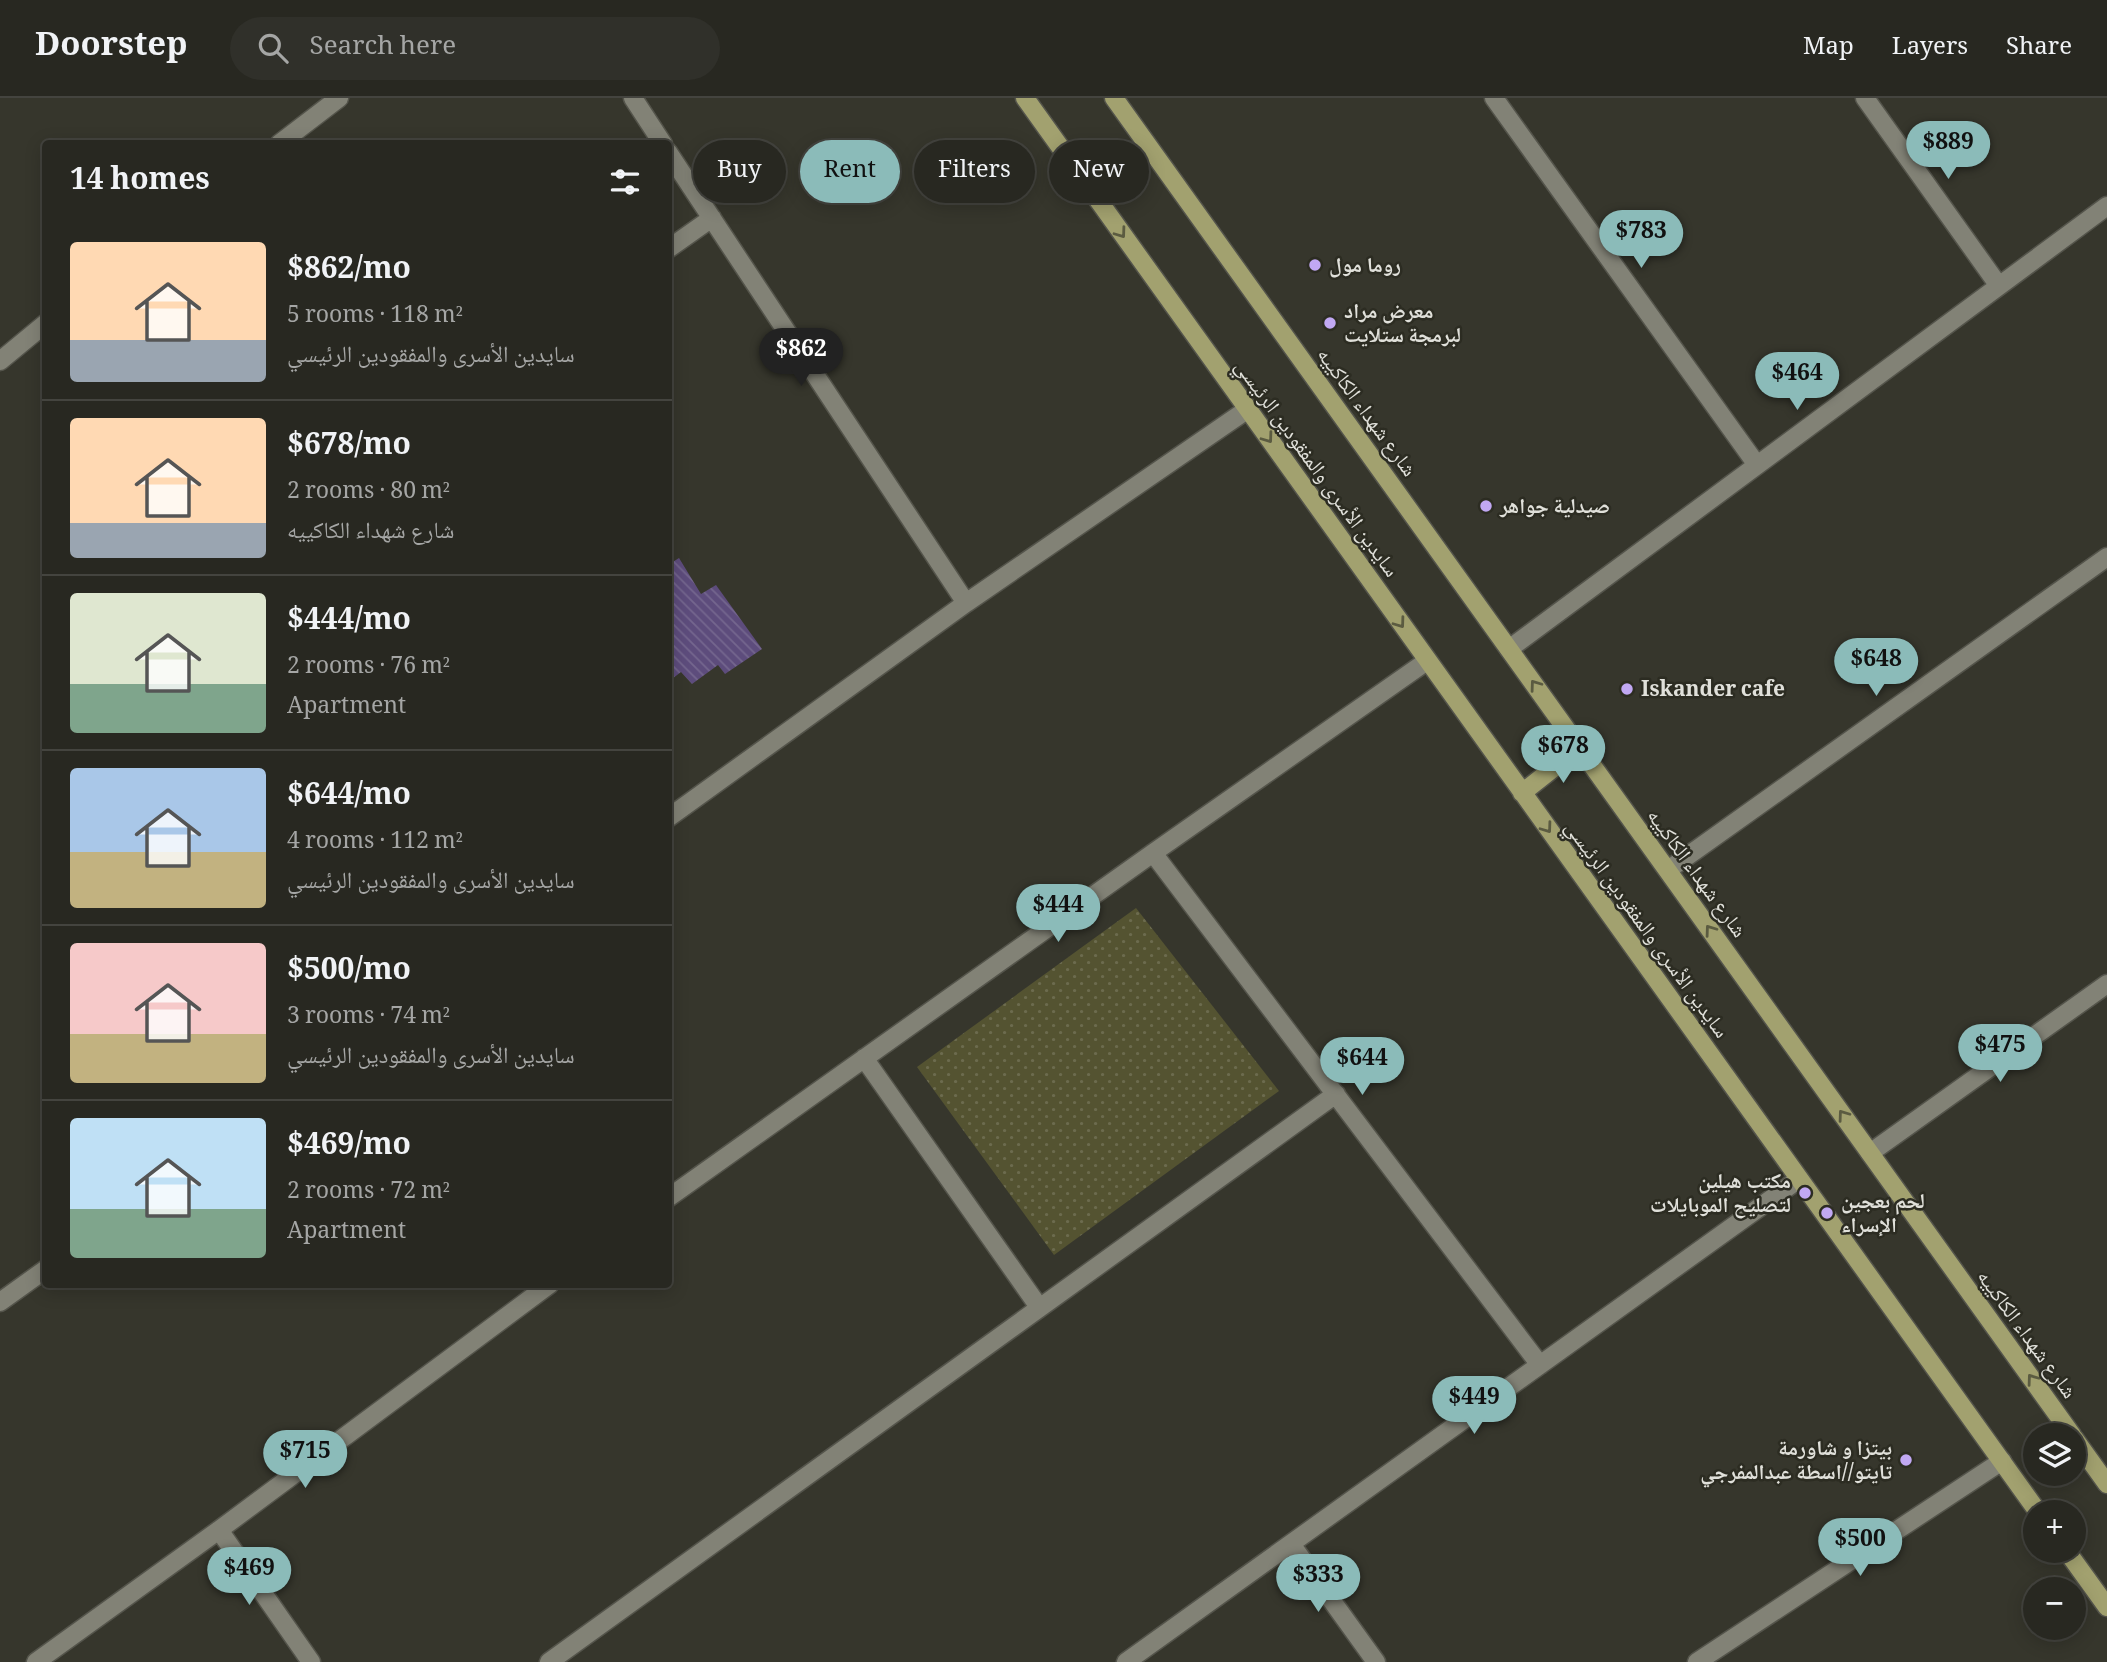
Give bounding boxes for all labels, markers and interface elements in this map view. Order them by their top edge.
search box [230,17,720,80]
text: Doorstep [35,20,188,76]
text: Search here [310,26,456,70]
text: Map [1803,28,1854,69]
text: Layers [1892,28,1968,69]
text: Share [2006,28,2072,69]
icon: search [254,29,292,67]
pin: $889 [1907,122,1989,181]
text: $889 [1922,124,1974,164]
chip: Buy [693,140,786,203]
chip: Rent [800,140,900,203]
chip: Filters [914,140,1035,203]
chip: New [1049,140,1149,203]
text: 14 homes [70,157,210,208]
icon: filters [606,163,644,201]
pin: $783 [1600,211,1682,270]
text: $783 [1615,213,1667,253]
one-way arrow [1113,225,1125,238]
text: $862/mo [287,246,411,297]
place label: روما مول [1329,250,1401,285]
marker: روما مول [1307,257,1323,273]
icon: home [126,270,210,354]
place label: معرض مراد لبرمجة ستلايت [1344,296,1461,355]
text: 5 rooms · 118 m² [287,297,463,337]
marker: معرض مراد لبرمجة ستلايت [1322,315,1338,331]
pin: $862 [760,328,842,388]
text: $862 [775,331,827,371]
text: سايدين الأسرى والمفقودين الرئيسي [287,337,575,377]
street label: شارع شهداء الكاكييه [1306,341,1424,486]
pin: $464 [1756,352,1838,412]
street label: سايدين الأسرى والمفقودين الرئيسي [1224,353,1406,586]
text: $464 [1771,355,1823,395]
text: $678/mo [287,422,411,473]
one-way arrow [1260,430,1272,443]
icon: home [126,446,210,530]
text: 2 rooms · 80 m² [287,473,450,513]
place label: صيدلية جواهر [1499,491,1610,526]
marker: صيدلية جواهر [1478,498,1494,514]
text: شارع شهداء الكاكييه [287,513,454,553]
text: $444/mo [287,597,411,648]
one-way arrow [1392,615,1404,628]
icon: home [126,621,210,705]
pin: $648 [1835,638,1917,698]
text: $648 [1850,641,1902,681]
text: 2 rooms · 76 m² [287,648,450,688]
place label: Iskander cafe [1641,674,1785,709]
one-way arrow [1531,680,1543,693]
marker: Iskander cafe [1619,681,1635,697]
text: Apartment [287,688,406,728]
pin: $678 [1522,726,1604,785]
text: $678 [1537,728,1589,768]
text: $644/mo [287,772,411,823]
icon: home [126,796,210,880]
street label: شارع شهداء الكاكييه [1636,802,1754,947]
street label: سايدين الأسرى والمفقودين الرئيسي [1554,814,1736,1047]
one-way arrow [1539,820,1551,833]
text: 4 rooms · 112 m² [287,823,463,863]
text: سايدين الأسرى والمفقودين الرئيسي [287,863,575,903]
pin: $444 [1017,884,1099,944]
text: $444 [1032,887,1084,927]
one-way arrow [1706,925,1718,938]
text: $500/mo [287,947,411,998]
icon: home [126,971,210,1055]
text: 3 rooms · 74 m² [287,998,450,1038]
pin: $475 [1959,1024,2041,1084]
text: $475 [1974,1027,2026,1067]
text: سايدين الأسرى والمفقودين الرئيسي [287,1038,575,1078]
pin: $644 [1321,1038,1403,1097]
text: $644 [1336,1040,1388,1080]
one-way arrow [1839,1110,1851,1123]
text: $469/mo [287,1122,411,1173]
icon: home [126,1146,210,1230]
place label: مكتب هيلين لتصليح الموبايلات [1650,1166,1791,1225]
text: 2 rooms · 72 m² [287,1173,450,1213]
marker: مكتب هيلين لتصليح الموبايلات [1797,1185,1813,1201]
place label: لحم بعجين الإسراء [1841,1186,1925,1245]
marker: لحم بعجين الإسراء [1819,1205,1835,1221]
text: Apartment [287,1213,406,1253]
street label: شارع شهداء الكاكييه [1966,1263,2084,1408]
one-way arrow [2028,1375,2040,1387]
pin: $449 [1433,1376,1515,1436]
text: $449 [1448,1379,1500,1419]
map controls [2023,1423,2086,1640]
button: layers [2023,1423,2086,1486]
pin: $715 [264,1430,346,1490]
text: $715 [279,1433,331,1473]
place label: بيتزا و شاورمة تايتو//اسطة عبدالمفرجي [1700,1433,1892,1492]
marker: بيتزا و شاورمة تايتو//اسطة عبدالمفرجي [1898,1452,1914,1468]
button: + [2023,1500,2086,1563]
pin: $500 [1819,1518,1901,1578]
text: $500 [1834,1521,1886,1561]
pin: $469 [208,1548,290,1607]
text: $469 [223,1550,275,1590]
pin: $333 [1277,1554,1359,1614]
text: $333 [1292,1557,1344,1597]
button: − [2023,1577,2086,1640]

